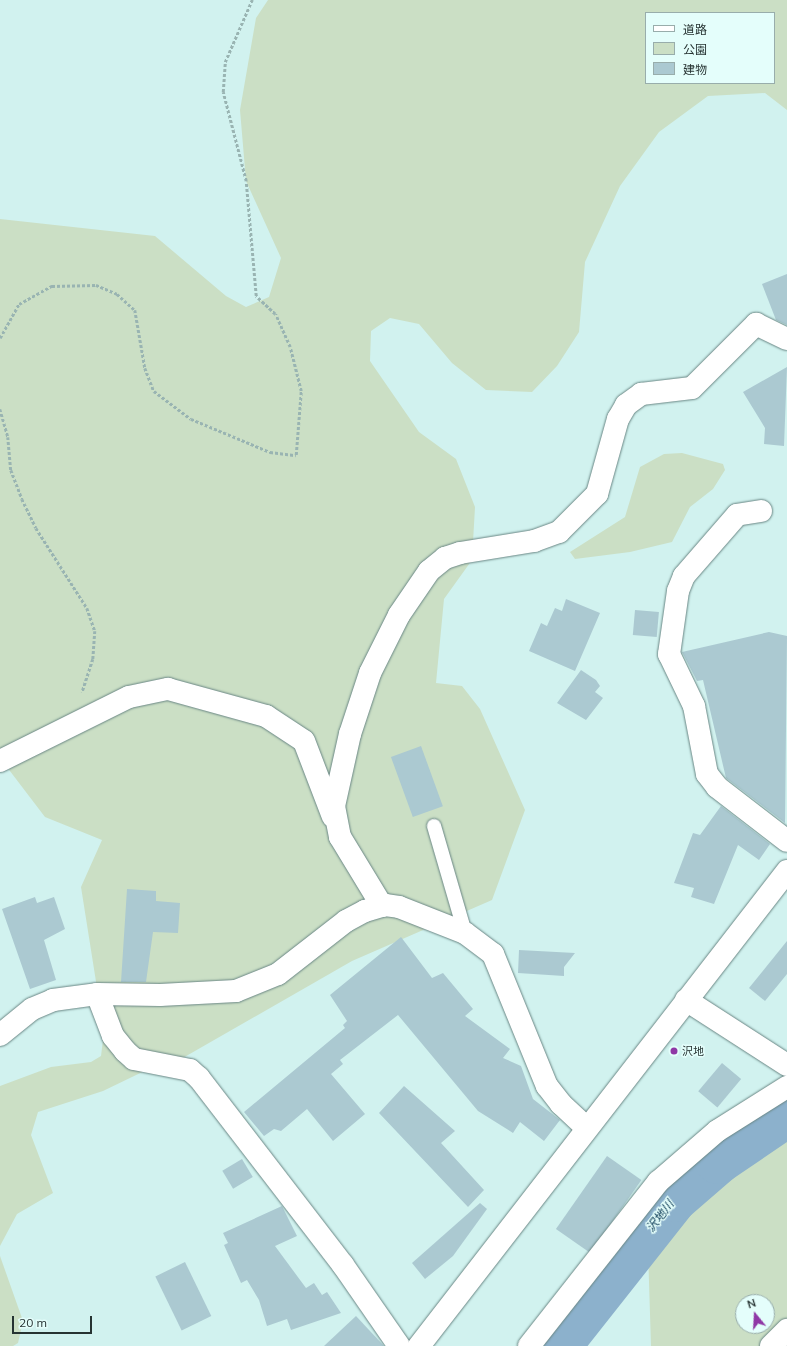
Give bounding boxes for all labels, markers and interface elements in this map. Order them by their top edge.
legend [645,12,775,84]
text: 道路 [683,22,707,37]
text: 公園 [683,42,707,57]
text: 建物 [683,62,707,77]
place label: 沢地 [682,1044,704,1058]
marker: 沢地 [669,1046,679,1056]
water label: 沢地川 [643,1197,677,1235]
north arrow [735,1294,775,1334]
text: N [745,1296,758,1311]
scale bar [14,1308,94,1334]
text: 20 m [19,1315,47,1330]

